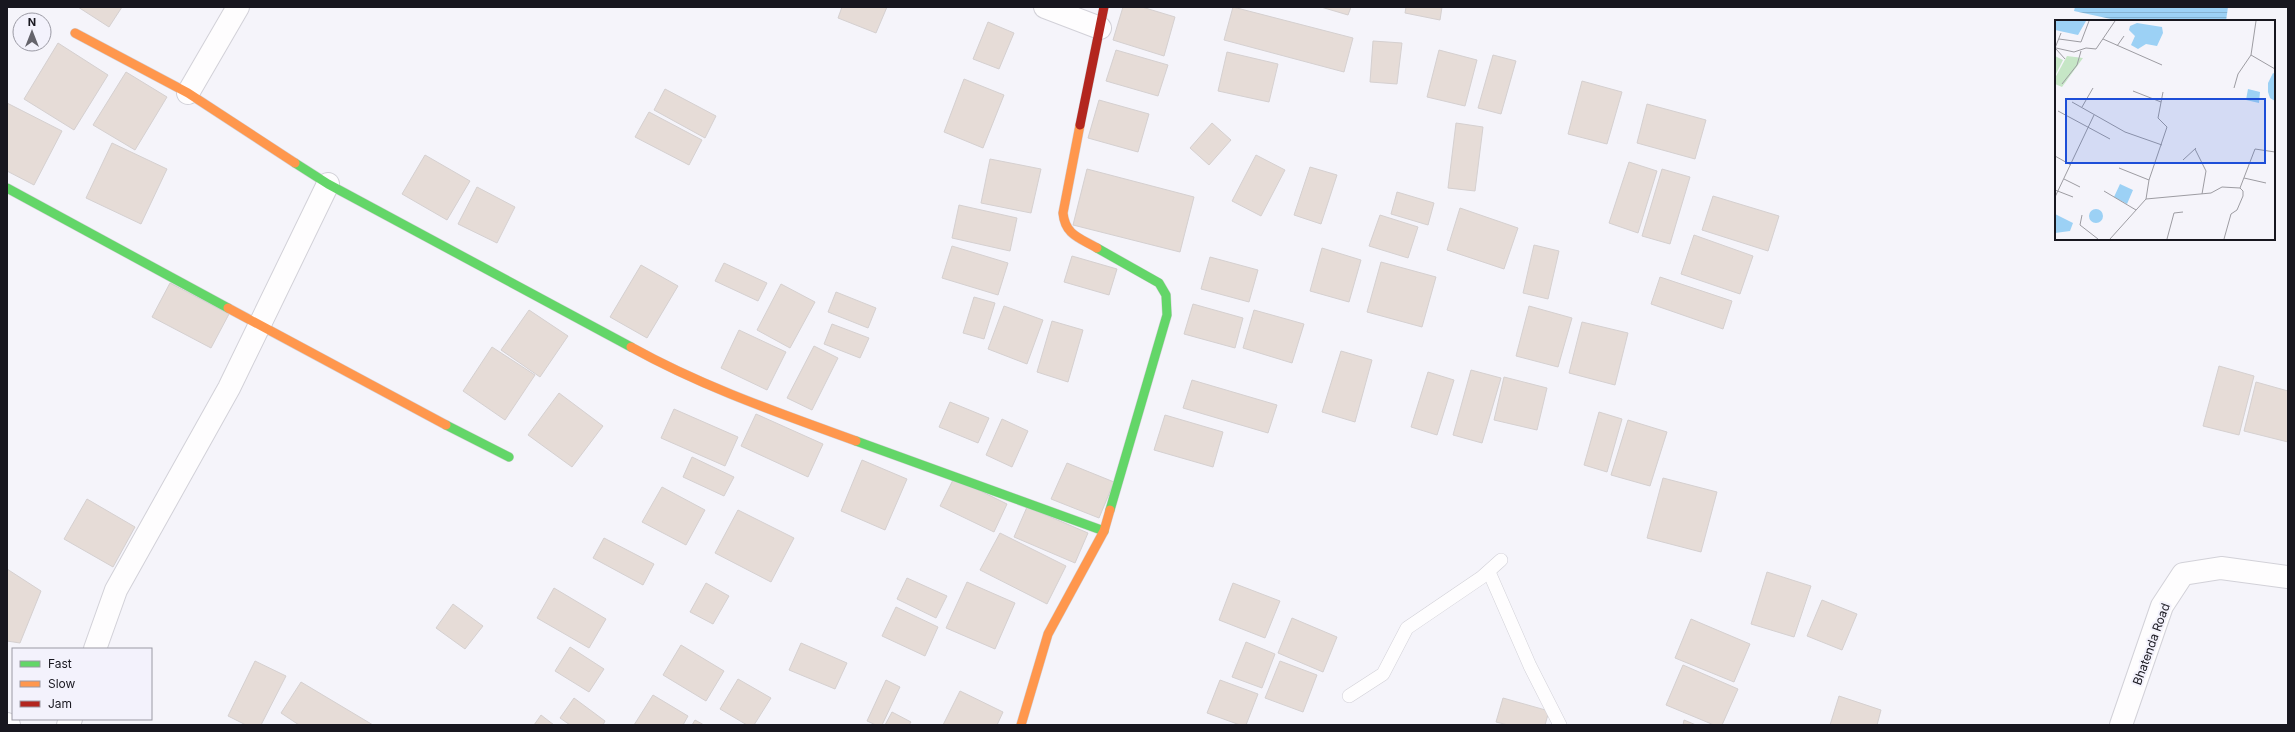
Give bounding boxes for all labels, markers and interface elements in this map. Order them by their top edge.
north arrow [12,12,52,52]
text: N [28,15,36,29]
inset map [2055,20,2275,240]
street label: Bhatenda Road [2129,601,2173,687]
legend [12,648,152,720]
text: Fast [48,656,72,671]
text: Slow [48,676,76,691]
text: Jam [48,696,72,711]

